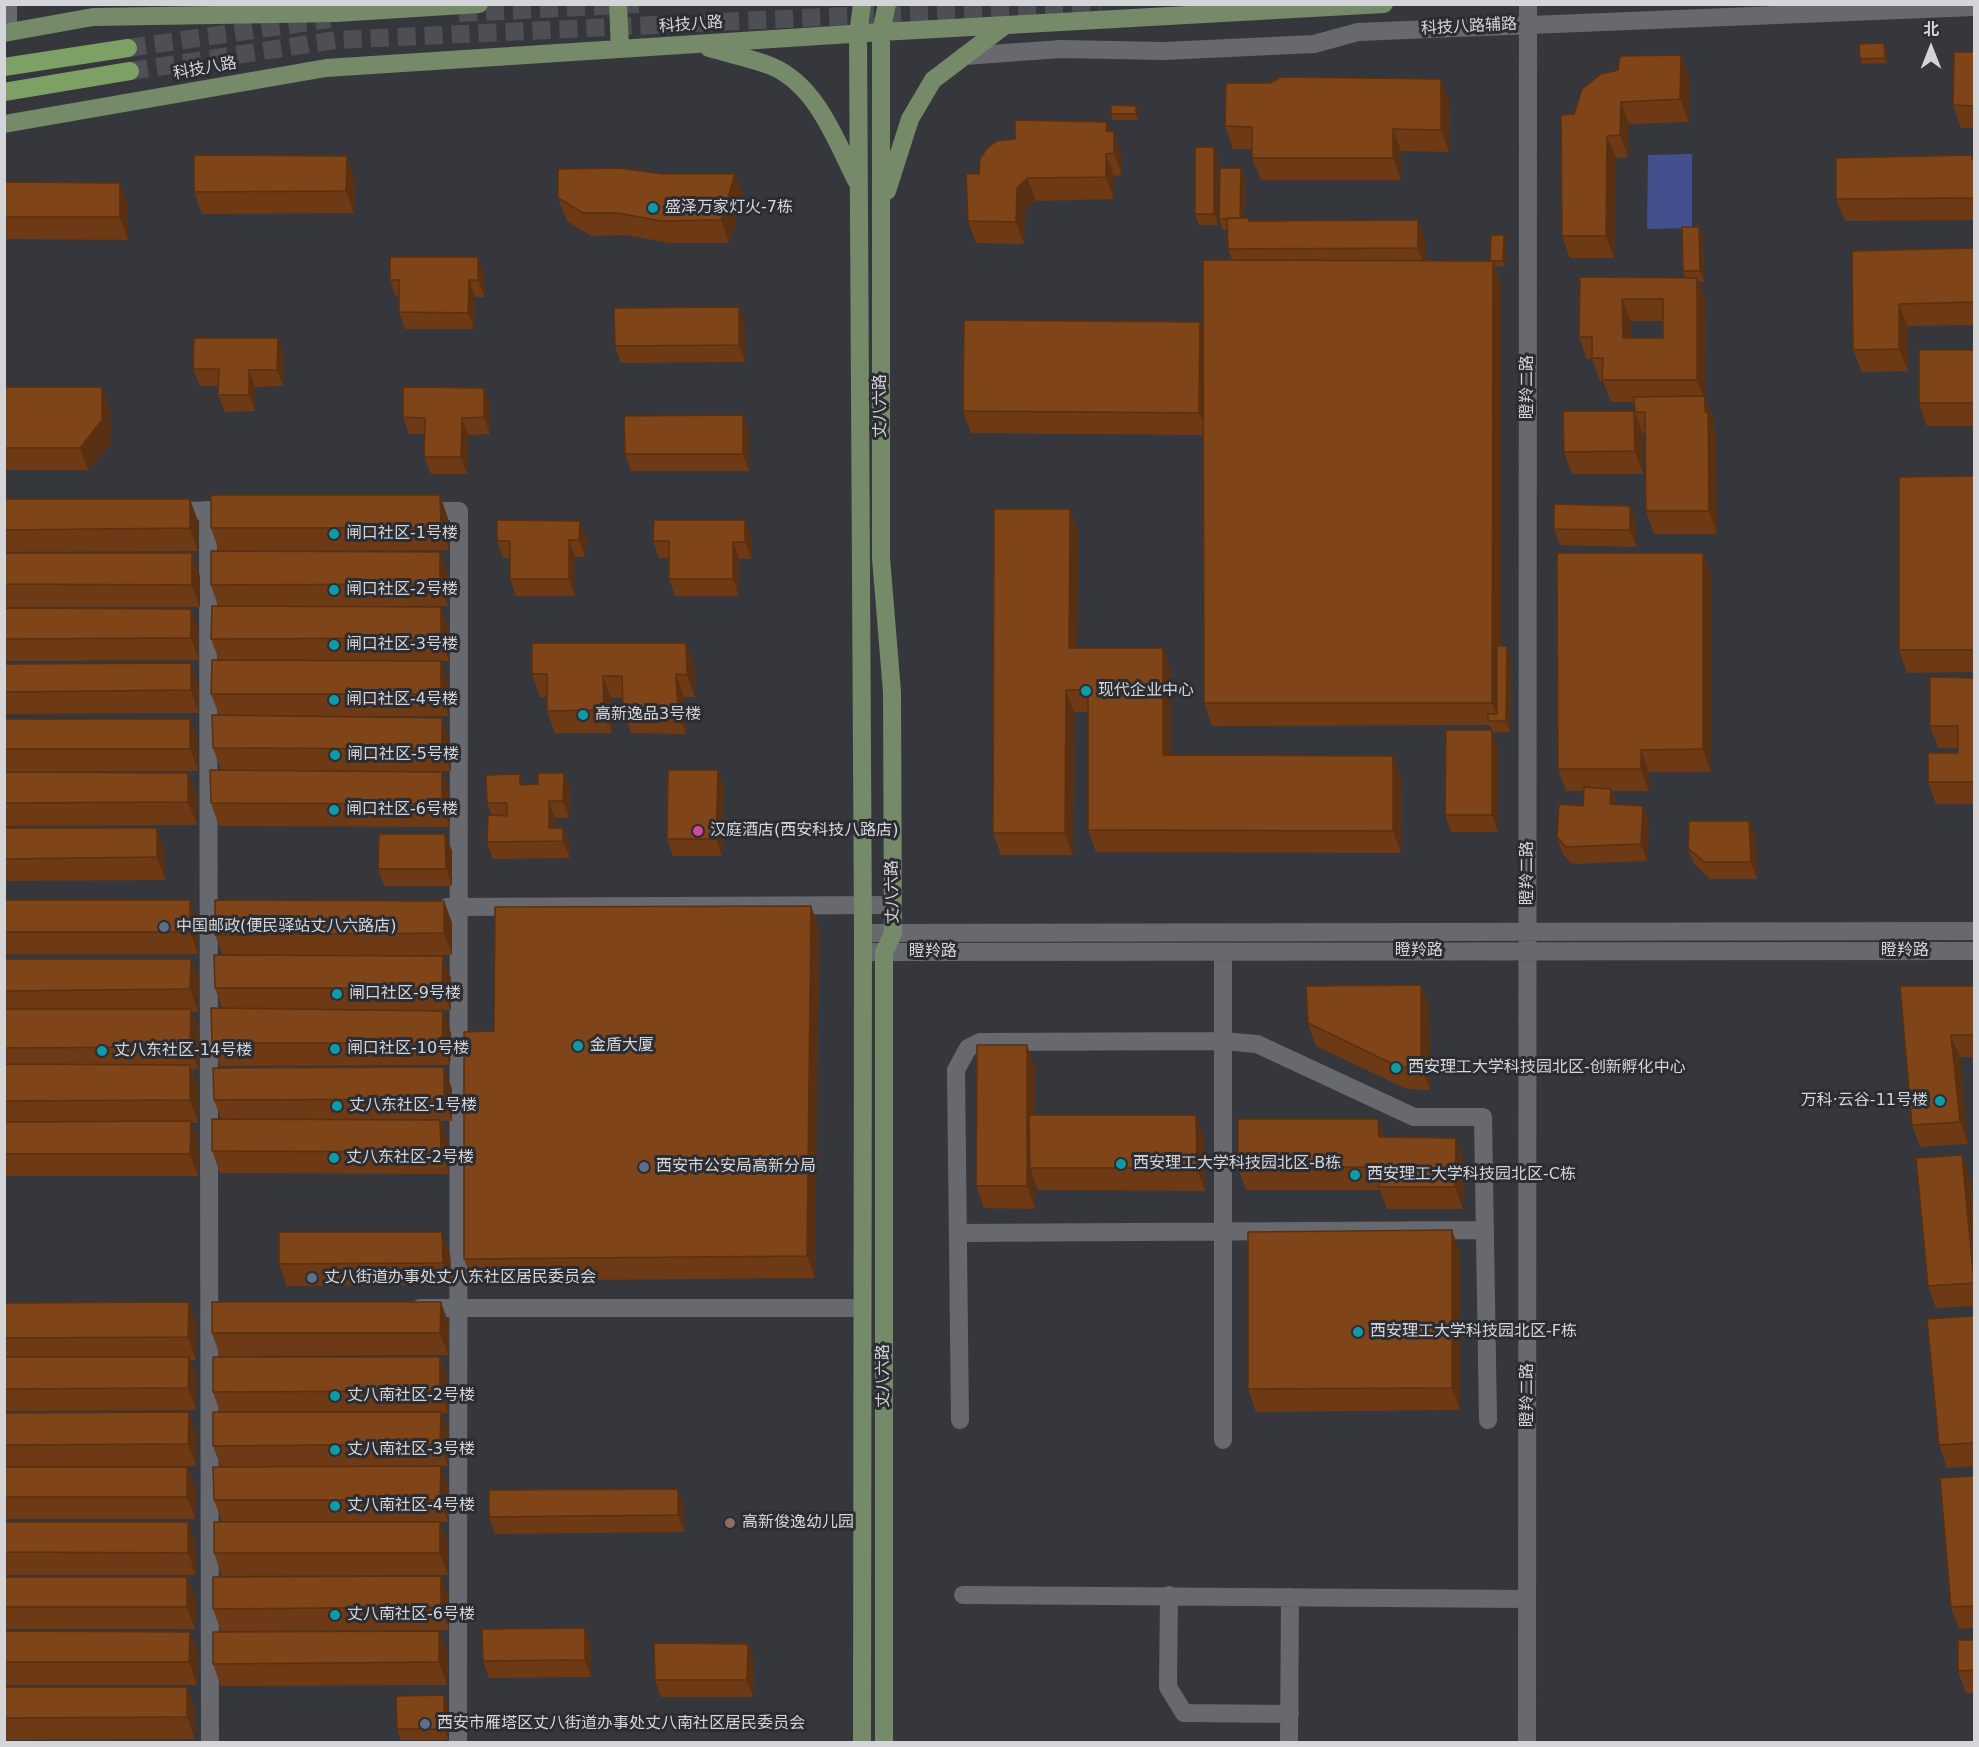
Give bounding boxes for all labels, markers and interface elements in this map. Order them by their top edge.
street label: 科技八路 [658,13,724,37]
street label: 科技八路辅路 [1421,15,1517,39]
north arrow [1901,18,1961,78]
text: 北 [1923,20,1939,39]
street label: 科技八路 [172,54,238,84]
place label: 盛泽万家灯火-7栋 [665,198,793,218]
marker: 盛泽万家灯火-7栋 [646,201,660,215]
street label: 瞪羚二路 [1518,355,1538,419]
street label: 丈八六路 [871,374,891,438]
place label: 闸口社区-1号楼 [346,524,458,544]
marker: 闸口社区-1号楼 [327,527,341,541]
place label: 闸口社区-2号楼 [346,580,458,600]
marker: 闸口社区-2号楼 [327,583,341,597]
place label: 闸口社区-3号楼 [346,635,458,655]
marker: 闸口社区-3号楼 [327,638,341,652]
place label: 现代企业中心 [1098,681,1194,701]
marker: 现代企业中心 [1079,684,1093,698]
place label: 闸口社区-4号楼 [346,690,458,710]
marker: 闸口社区-4号楼 [327,693,341,707]
place label: 高新逸品3号楼 [595,705,701,725]
marker: 高新逸品3号楼 [576,708,590,722]
place label: 闸口社区-5号楼 [347,745,459,765]
marker: 闸口社区-5号楼 [328,748,342,762]
place label: 闸口社区-6号楼 [346,800,458,820]
marker: 闸口社区-6号楼 [327,803,341,817]
place label: 汉庭酒店(西安科技八路店) [710,821,898,841]
marker: 汉庭酒店(西安科技八路店) [691,824,705,838]
street label: 瞪羚二路 [1518,841,1538,905]
street label: 丈八六路 [883,860,903,924]
place label: 中国邮政(便民驿站丈八六路店) [176,917,396,937]
marker: 中国邮政(便民驿站丈八六路店) [157,920,171,934]
street label: 瞪羚路 [1395,941,1443,961]
street label: 瞪羚路 [1881,941,1929,961]
street label: 瞪羚路 [909,942,957,962]
place label: 闸口社区-9号楼 [349,984,461,1004]
marker: 闸口社区-9号楼 [330,987,344,1001]
place label: 金盾大厦 [590,1036,654,1056]
place label: 闸口社区-10号楼 [347,1039,469,1059]
marker: 金盾大厦 [571,1039,585,1053]
place label: 丈八东社区-14号楼 [114,1041,252,1061]
marker: 闸口社区-10号楼 [328,1042,342,1056]
marker: 丈八东社区-14号楼 [95,1044,109,1058]
place label: 西安理工大学科技园北区-创新孵化中心 [1408,1058,1686,1078]
marker: 西安理工大学科技园北区-创新孵化中心 [1389,1061,1403,1075]
place label: 万科·云谷-11号楼 [1801,1091,1928,1111]
marker: 万科·云谷-11号楼 [1933,1094,1947,1108]
place label: 丈八东社区-1号楼 [349,1096,477,1116]
marker: 丈八东社区-1号楼 [330,1099,344,1113]
place label: 丈八东社区-2号楼 [346,1148,474,1168]
marker: 丈八东社区-2号楼 [327,1151,341,1165]
place label: 西安理工大学科技园北区-B栋 [1133,1154,1341,1174]
place label: 西安市公安局高新分局 [656,1157,816,1177]
marker: 西安理工大学科技园北区-B栋 [1114,1157,1128,1171]
marker: 西安市公安局高新分局 [637,1160,651,1174]
place label: 西安理工大学科技园北区-C栋 [1367,1165,1576,1185]
marker: 西安理工大学科技园北区-C栋 [1348,1168,1362,1182]
place label: 丈八街道办事处丈八东社区居民委员会 [324,1268,596,1288]
marker: 丈八街道办事处丈八东社区居民委员会 [305,1271,319,1285]
place label: 西安理工大学科技园北区-F栋 [1370,1322,1577,1342]
marker: 西安理工大学科技园北区-F栋 [1351,1325,1365,1339]
street label: 丈八六路 [874,1344,894,1408]
street label: 瞪羚二路 [1518,1363,1538,1427]
place label: 丈八南社区-2号楼 [347,1386,475,1406]
marker: 丈八南社区-2号楼 [328,1389,342,1403]
place label: 丈八南社区-3号楼 [347,1440,475,1460]
marker: 丈八南社区-3号楼 [328,1443,342,1457]
place label: 丈八南社区-4号楼 [347,1496,475,1516]
marker: 丈八南社区-4号楼 [328,1499,342,1513]
place label: 高新俊逸幼儿园 [742,1513,854,1533]
marker: 高新俊逸幼儿园 [723,1516,737,1530]
place label: 丈八南社区-6号楼 [347,1605,475,1625]
marker: 丈八南社区-6号楼 [328,1608,342,1622]
place label: 西安市雁塔区丈八街道办事处丈八南社区居民委员会 [437,1714,805,1734]
marker: 西安市雁塔区丈八街道办事处丈八南社区居民委员会 [418,1717,432,1731]

